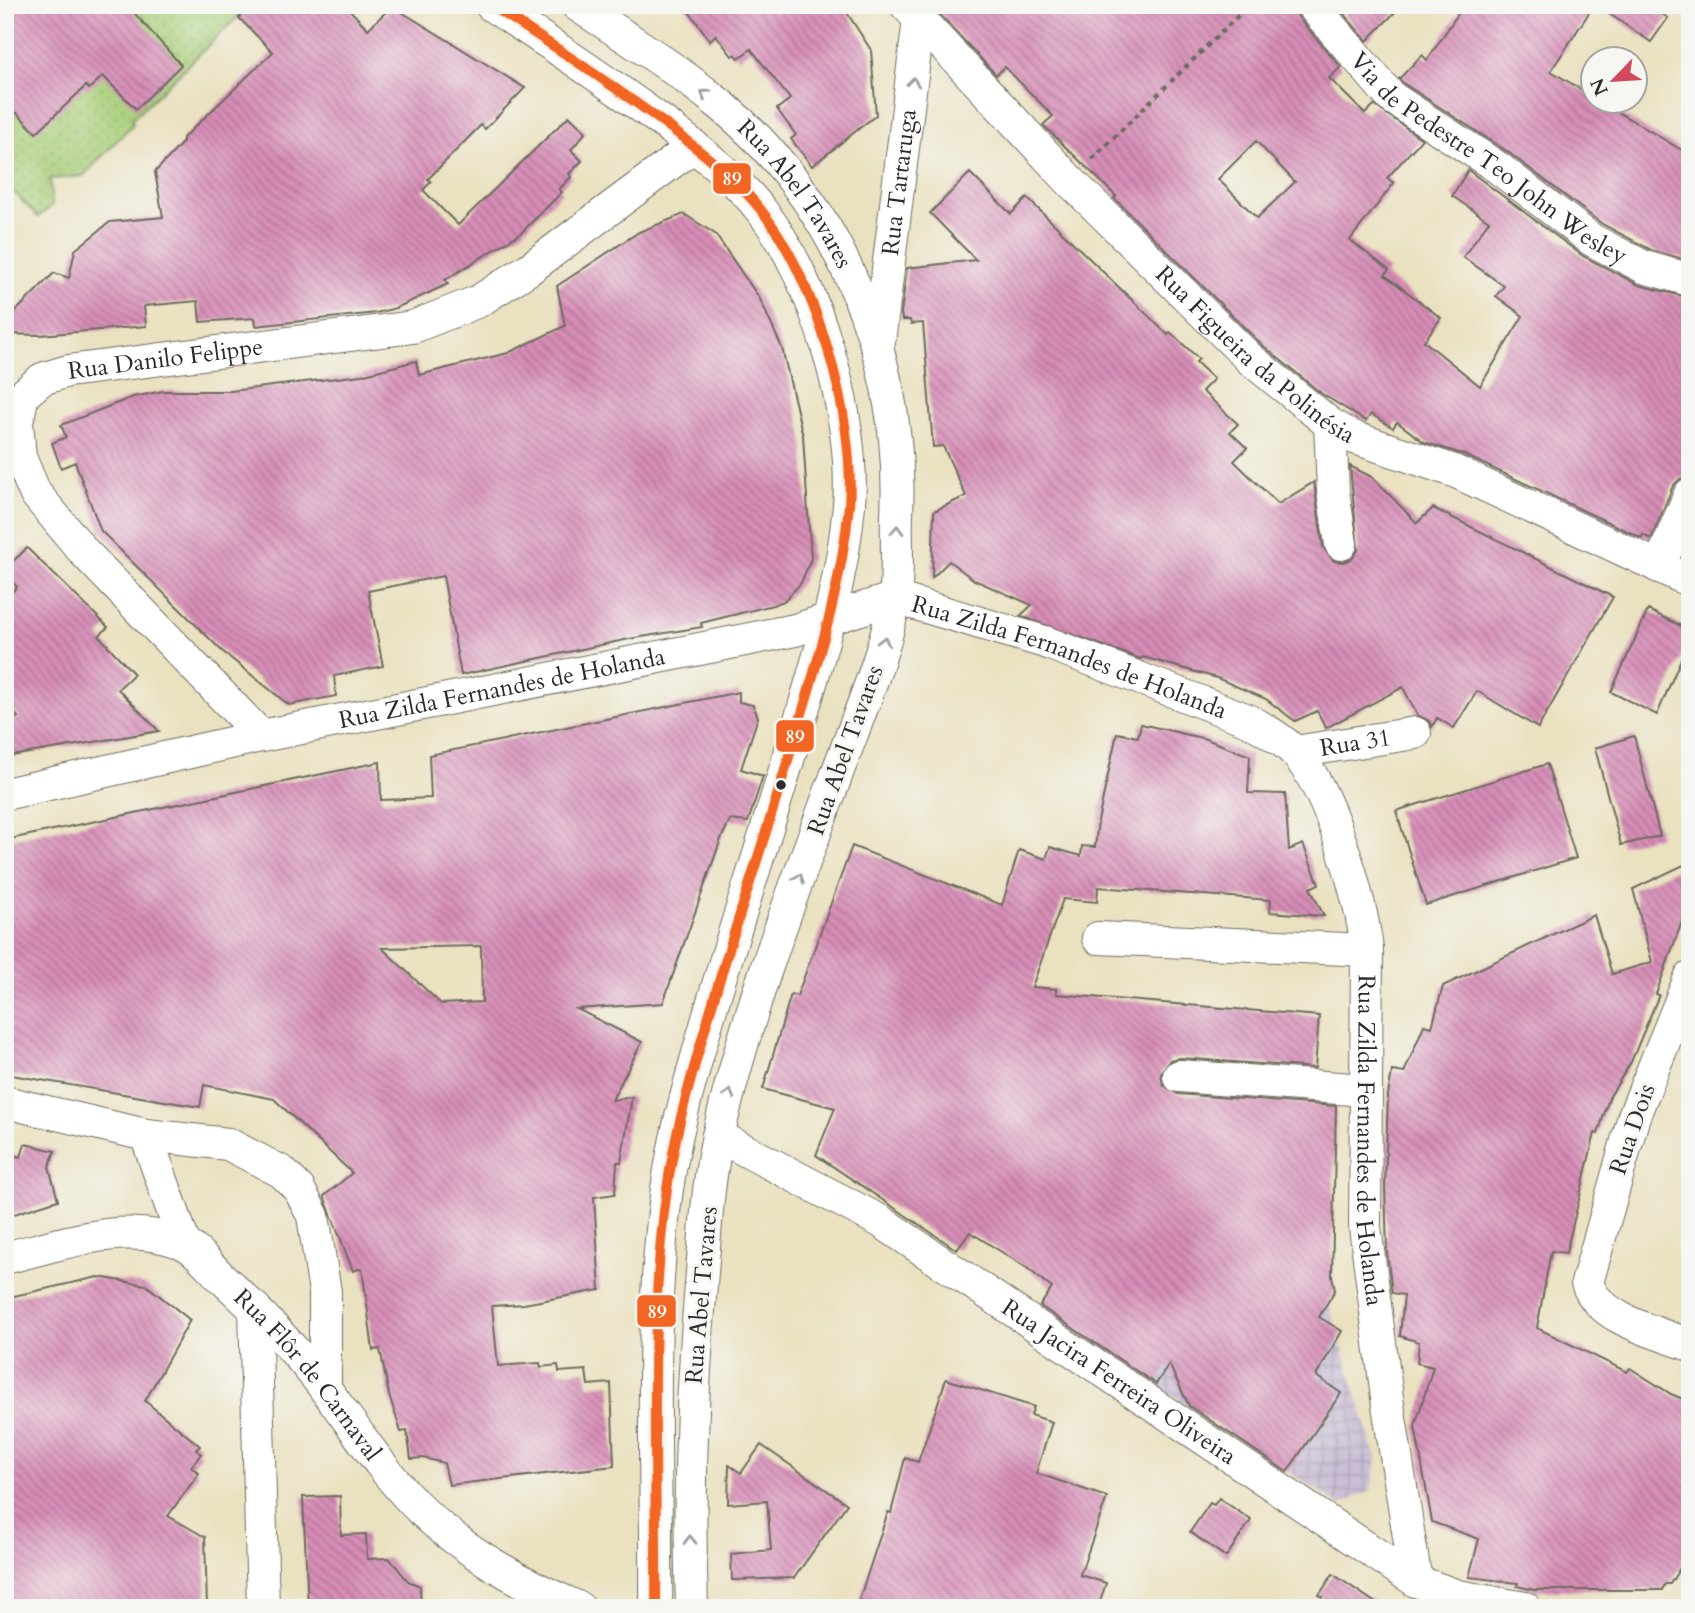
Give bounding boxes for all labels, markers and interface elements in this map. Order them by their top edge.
street label: Via de Pedestre Teo John Wesley [1342,45,1633,273]
north arrow [1580,46,1650,116]
text: N [1584,73,1615,100]
one-way arrow [905,76,920,87]
one-way arrow [700,89,712,102]
street label: Rua Tartaruga [874,107,925,257]
street label: Rua Abel Tavares [730,112,860,274]
line badge: 89 [712,162,752,195]
text: 89 [722,166,742,192]
street label: Rua Figueira da Polinésia [1148,258,1361,452]
street label: Rua Danilo Felippe [66,330,265,388]
one-way arrow [889,524,904,535]
street label: Rua Zilda Fernandes de Holanda [908,588,1232,728]
one-way arrow [876,635,890,647]
street label: Rua Zilda Fernandes de Holanda [336,640,668,737]
street label: Rua Abel Tavares [799,661,891,840]
line badge: 89 [775,719,815,753]
street label: Rua 31 [1318,721,1393,765]
text: 89 [785,724,805,750]
unlabelled marker [774,778,788,792]
one-way arrow [790,872,804,884]
street label: Rua Zilda Fernandes de Holanda [1347,974,1391,1308]
street label: Rua Dois [1602,1079,1663,1179]
one-way arrow [720,1088,735,1100]
street label: Rua Abel Tavares [677,1205,726,1385]
street label: Rua Flôr de Carnaval [226,1281,389,1468]
street label: Rua Jacira Ferreira Oliveira [995,1291,1243,1473]
line badge: 89 [636,1294,677,1328]
text: 89 [647,1299,667,1325]
one-way arrow [682,1534,698,1544]

